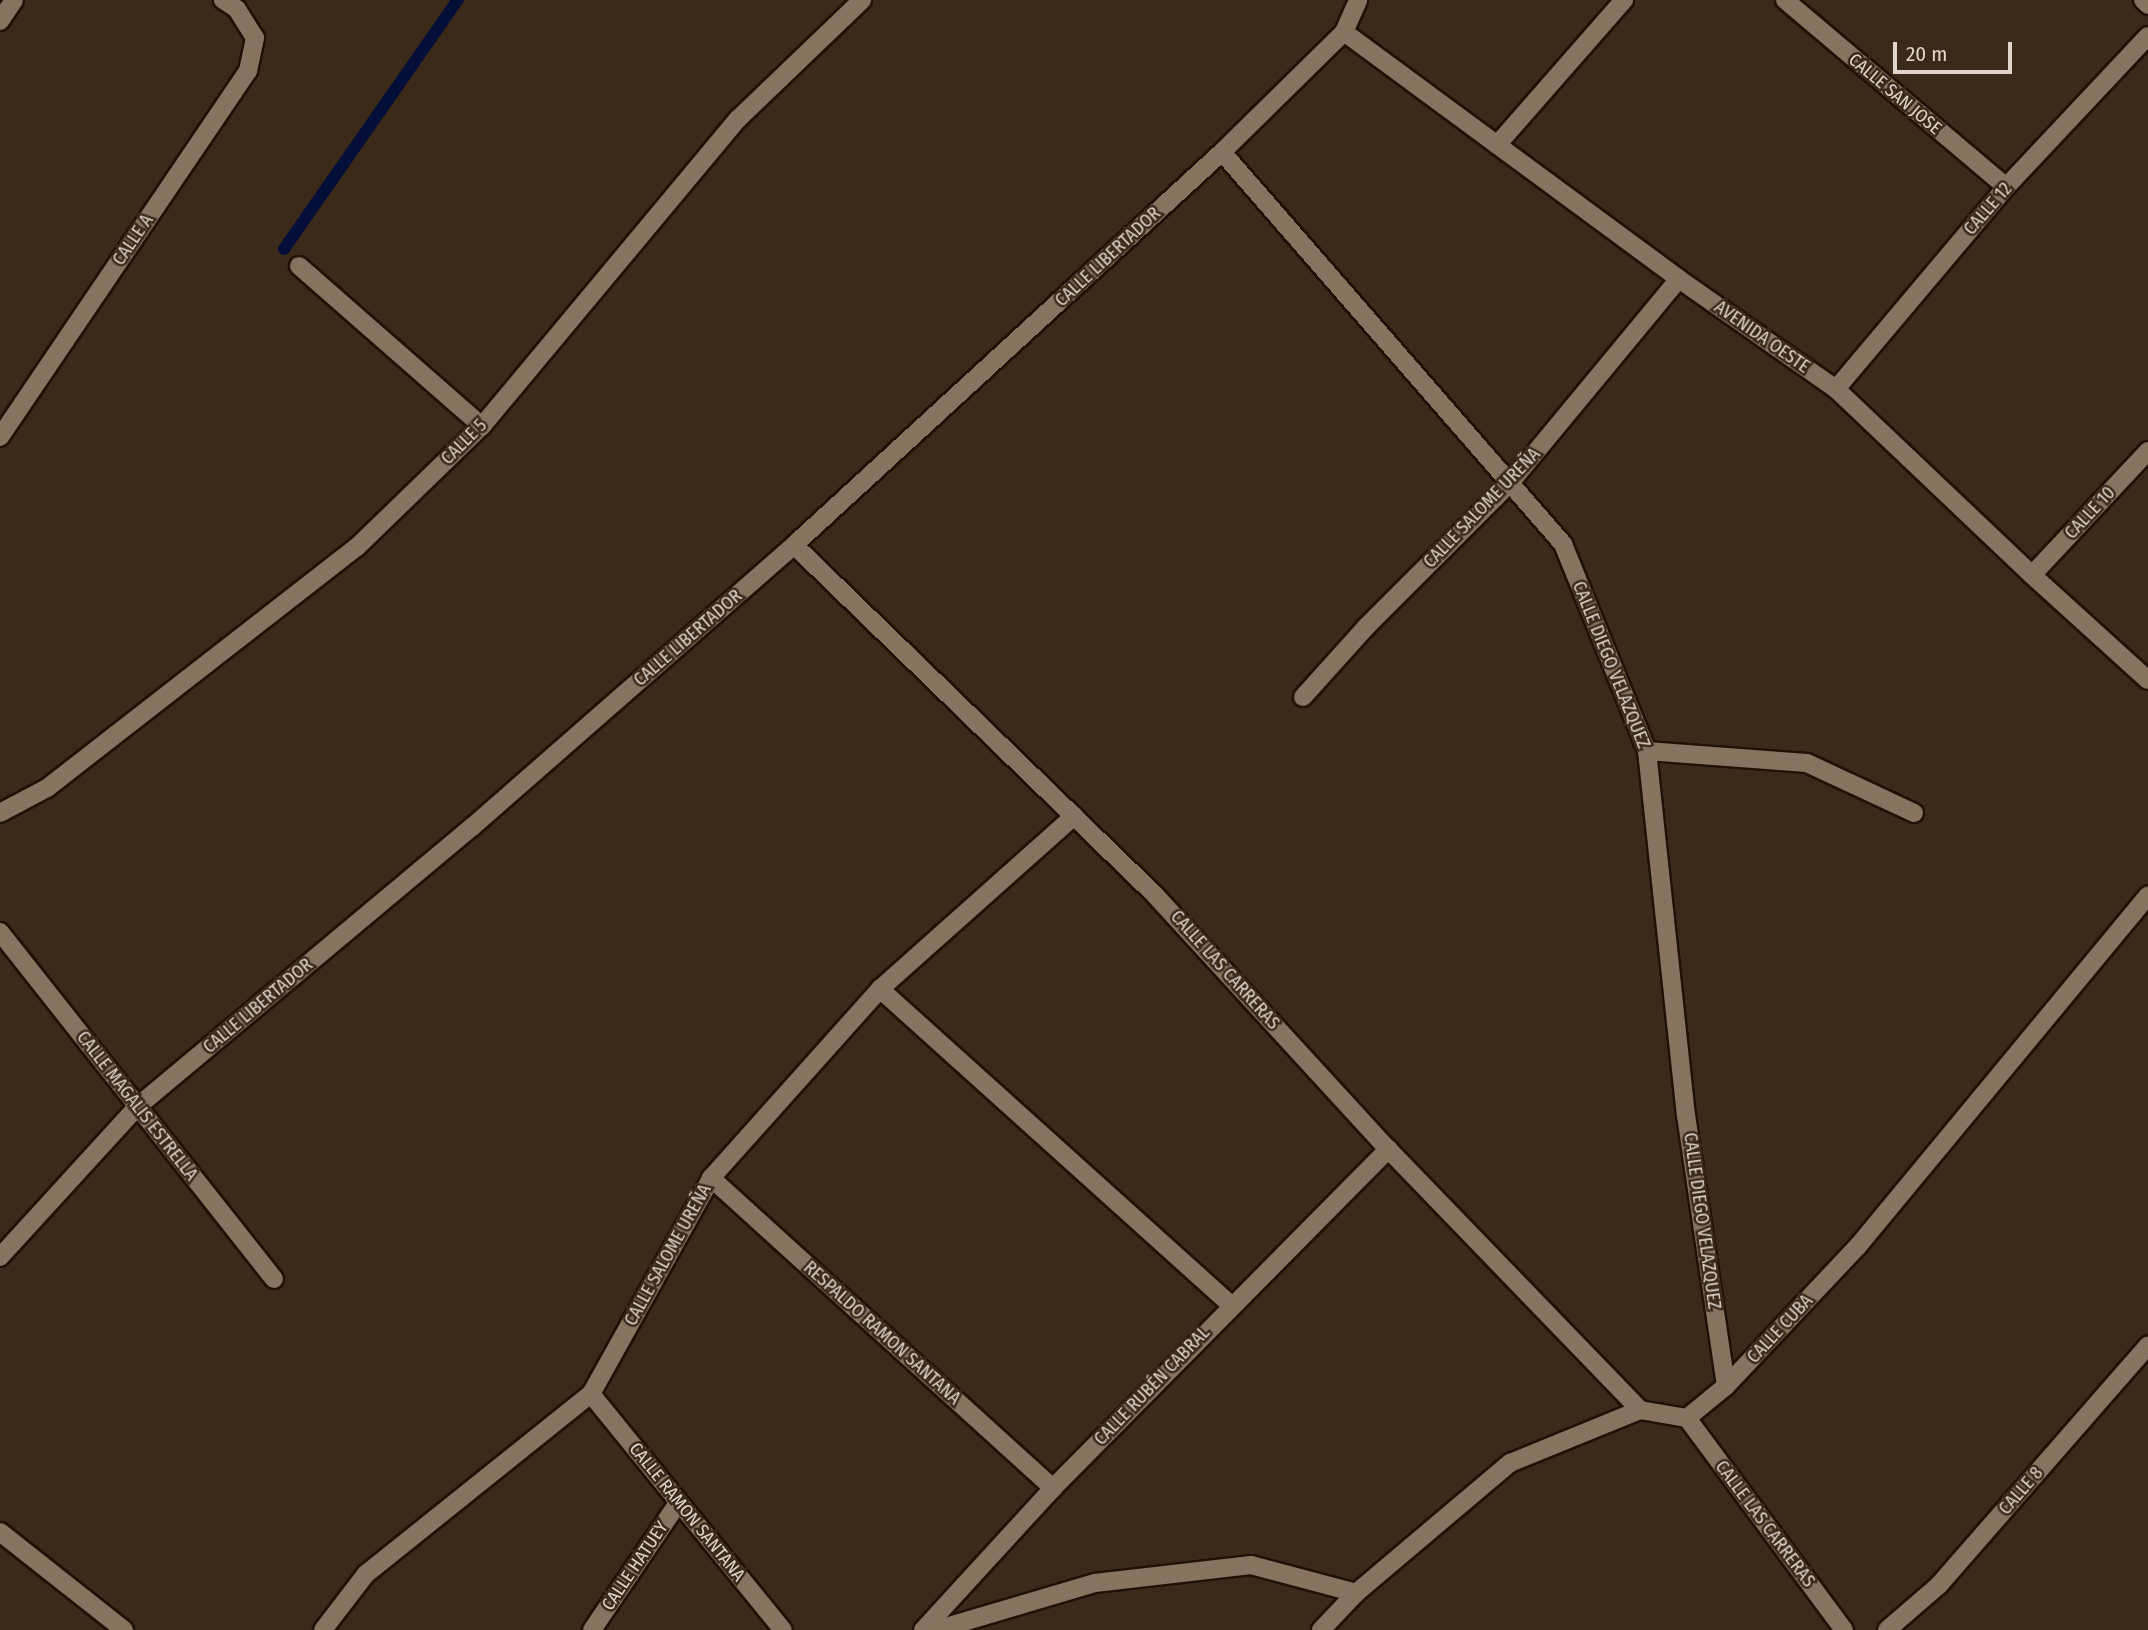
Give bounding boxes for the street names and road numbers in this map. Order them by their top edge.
street label: CALLE SAN JOSE [1844,49,1946,139]
street label: CALLE 12 [1959,178,2017,240]
street label: CALLE LIBERTADOR [1051,203,1165,311]
street label: CALLE A [108,210,158,270]
street label: AVENIDA OESTE [1710,296,1814,378]
street label: CALLE 5 [437,415,491,469]
street label: CALLE SALOME UREÑA [1419,443,1545,573]
street label: CALLE 10 [2060,482,2120,544]
street label: CALLE DIEGO VELAZQUEZ [1568,578,1654,752]
street label: CALLE LIBERTADOR [630,585,746,691]
street label: CALLE LAS CARRERAS [1166,906,1284,1034]
street label: CALLE LIBERTADOR [199,954,317,1058]
street label: CALLE MAGALIS ESTRELLA [72,1027,202,1185]
street label: CALLE DIEGO VELAZQUEZ [1679,1131,1725,1311]
street label: CALLE SALOME UREÑA [620,1180,716,1330]
street label: RESPALDO RAMON SANTANA [799,1257,965,1409]
street label: CALLE CUBA [1743,1290,1817,1368]
street label: CALLE RUBÉN CABRAL [1090,1322,1214,1450]
street label: CALLE RAMON SANTANA [624,1438,750,1586]
street label: CALLE LAS CARRERAS [1710,1457,1820,1591]
street label: CALLE 8 [1994,1463,2048,1519]
street label: CALLE HATUEY [597,1517,673,1615]

